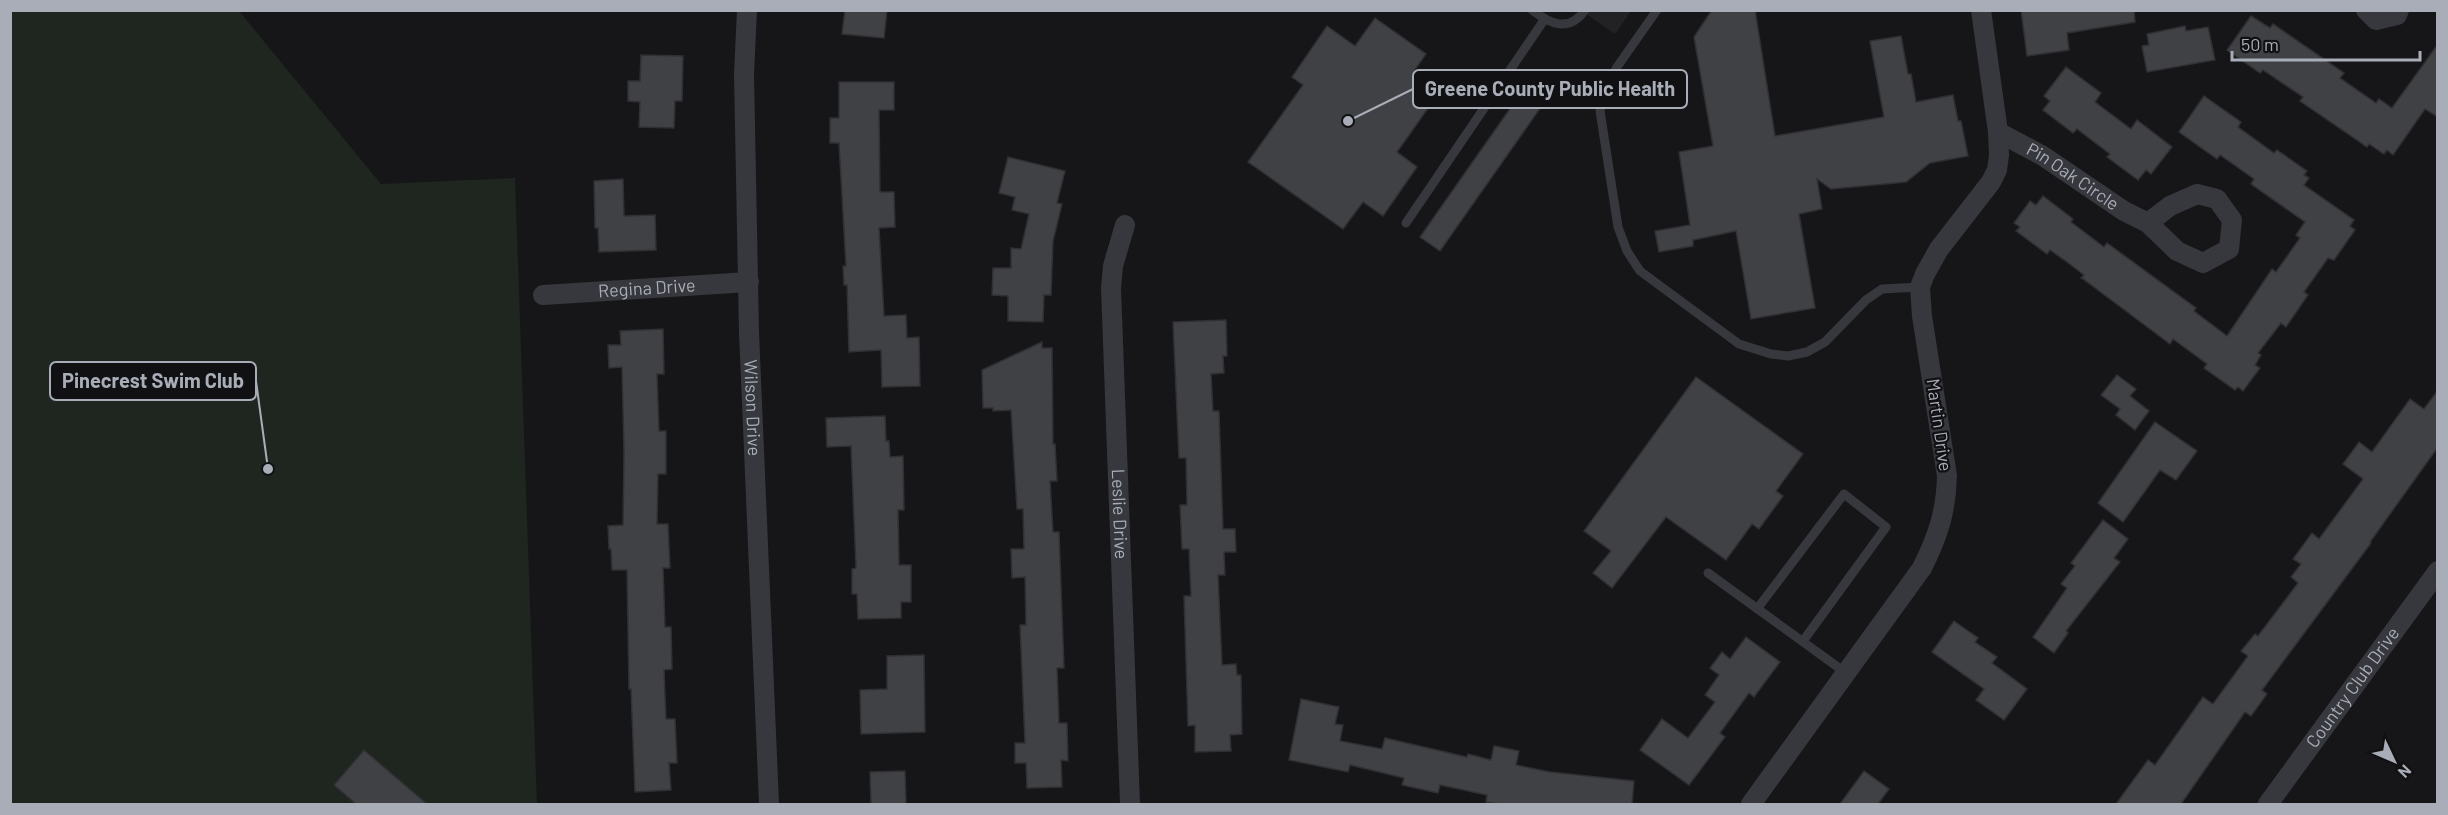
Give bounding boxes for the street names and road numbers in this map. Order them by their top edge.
street label: Pin Oak Circle [2023,137,2124,214]
street label: Regina Drive [597,273,696,301]
street label: Wilson Drive [740,359,766,456]
street label: Martin Drive [1923,377,1957,473]
street label: Leslie Drive [1108,468,1133,560]
street label: Country Club Drive [2301,622,2403,752]

